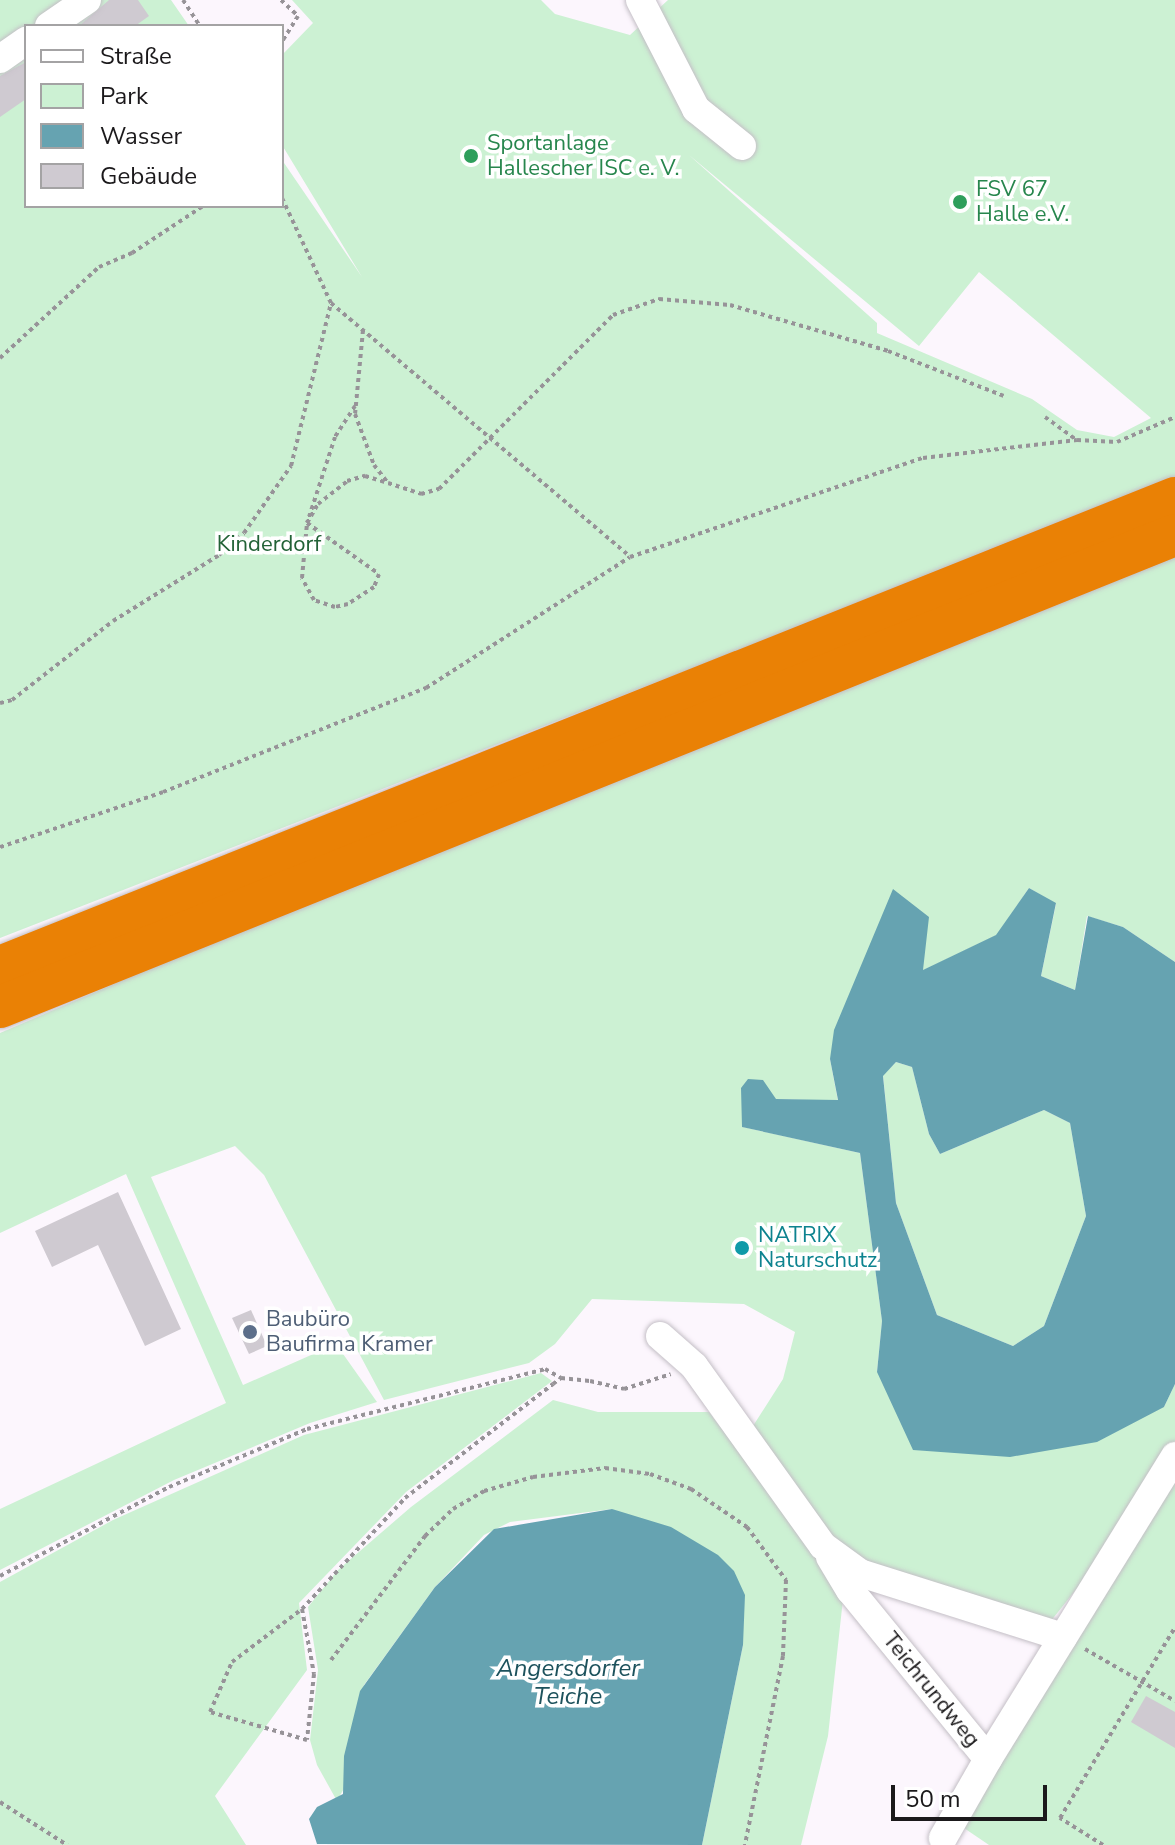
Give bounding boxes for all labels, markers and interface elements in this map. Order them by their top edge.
legend [24,24,284,208]
text: Straße [100,40,172,72]
text: Park [100,80,148,112]
text: Wasser [100,120,182,152]
place label: Sportanlage Hallescher ISC e. V. [487,130,680,182]
marker: Sportanlage Hallescher ISC e. V. [462,147,480,165]
text: Gebäude [100,160,197,192]
place label: FSV 67 Halle e.V. [976,176,1069,228]
marker: FSV 67 Halle e.V. [951,193,969,211]
park label: Kinderdorf [217,532,321,558]
place label: NATRIX Naturschutz [758,1222,877,1274]
marker: NATRIX Naturschutz [733,1239,751,1257]
place label: Baubüro Baufirma Kramer [266,1306,433,1358]
marker: Baubüro Baufirma Kramer [241,1323,259,1341]
street label: Teichrundweg [877,1627,985,1753]
water label: Angersdorfer Teiche [496,1655,640,1711]
scale bar [895,1769,1051,1819]
text: 50 m [905,1783,961,1815]

